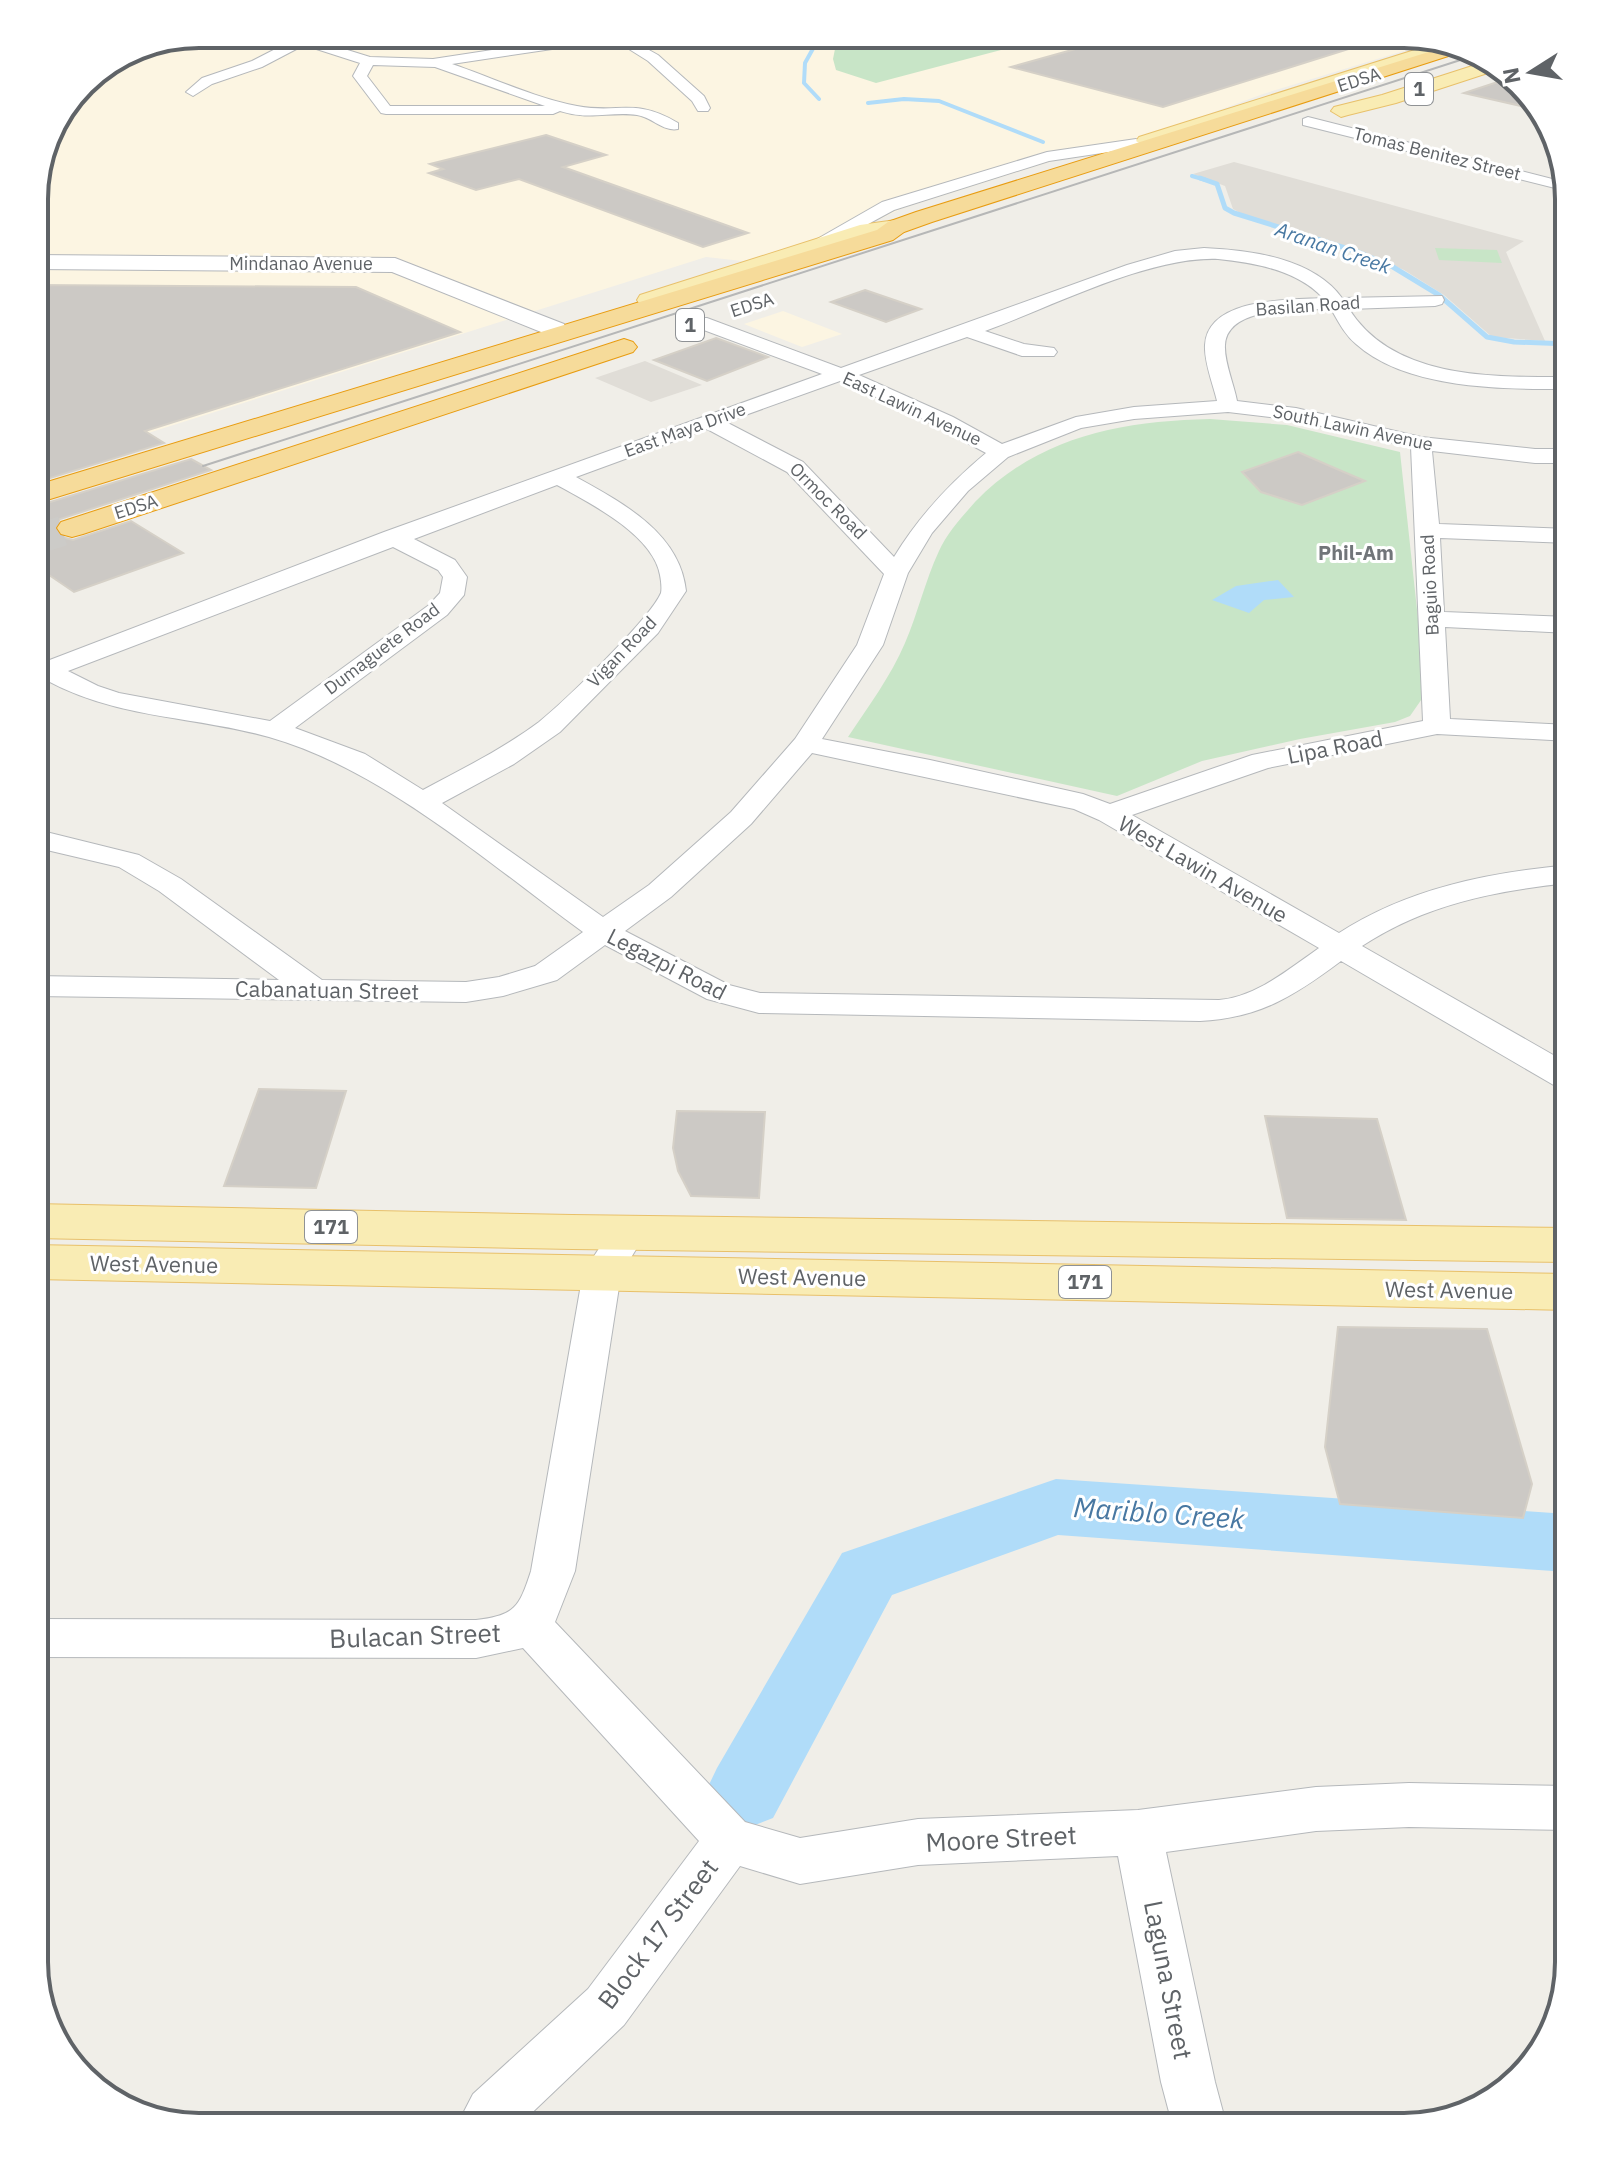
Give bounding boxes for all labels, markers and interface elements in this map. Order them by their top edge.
north arrow [1491,32,1571,112]
street label: EDSA [1334,62,1384,97]
text: N [1495,65,1527,87]
road number: 1 [1405,73,1433,105]
street label: Tomas Benitez Street [1351,122,1523,185]
water label: Aranan Creek [1271,215,1395,280]
street label: Mindanao Avenue [229,252,373,275]
street label: EDSA [727,287,777,322]
street label: Basilan Road [1255,290,1361,321]
road number: 1 [676,309,704,341]
street label: East Lawin Avenue [839,366,985,451]
street label: East Maya Drive [621,397,749,462]
street label: South Lawin Avenue [1271,399,1435,456]
street label: Ormoc Road [785,457,872,544]
street label: EDSA [111,489,161,524]
street label: Baguio Road [1415,534,1444,636]
district label: Phil-Am [1318,539,1394,566]
street label: Dumaguete Road [319,598,444,700]
street label: Vigan Road [582,611,661,692]
street label: Lipa Road [1285,723,1385,770]
street label: West Lawin Avenue [1113,808,1293,929]
street label: Legazpi Road [603,921,732,1006]
street label: Cabanatuan Street [235,973,419,1006]
road number: 171 [305,1211,357,1243]
street label: West Avenue [90,1248,218,1279]
street label: West Avenue [738,1261,866,1292]
road number: 171 [1059,1266,1111,1298]
street label: West Avenue [1385,1274,1513,1305]
water label: Mariblo Creek [1072,1488,1246,1537]
street label: Bulacan Street [328,1615,501,1655]
street label: Moore Street [924,1817,1077,1859]
street label: Block 17 Street [589,1851,725,2016]
street label: Laguna Street [1137,1897,1201,2062]

